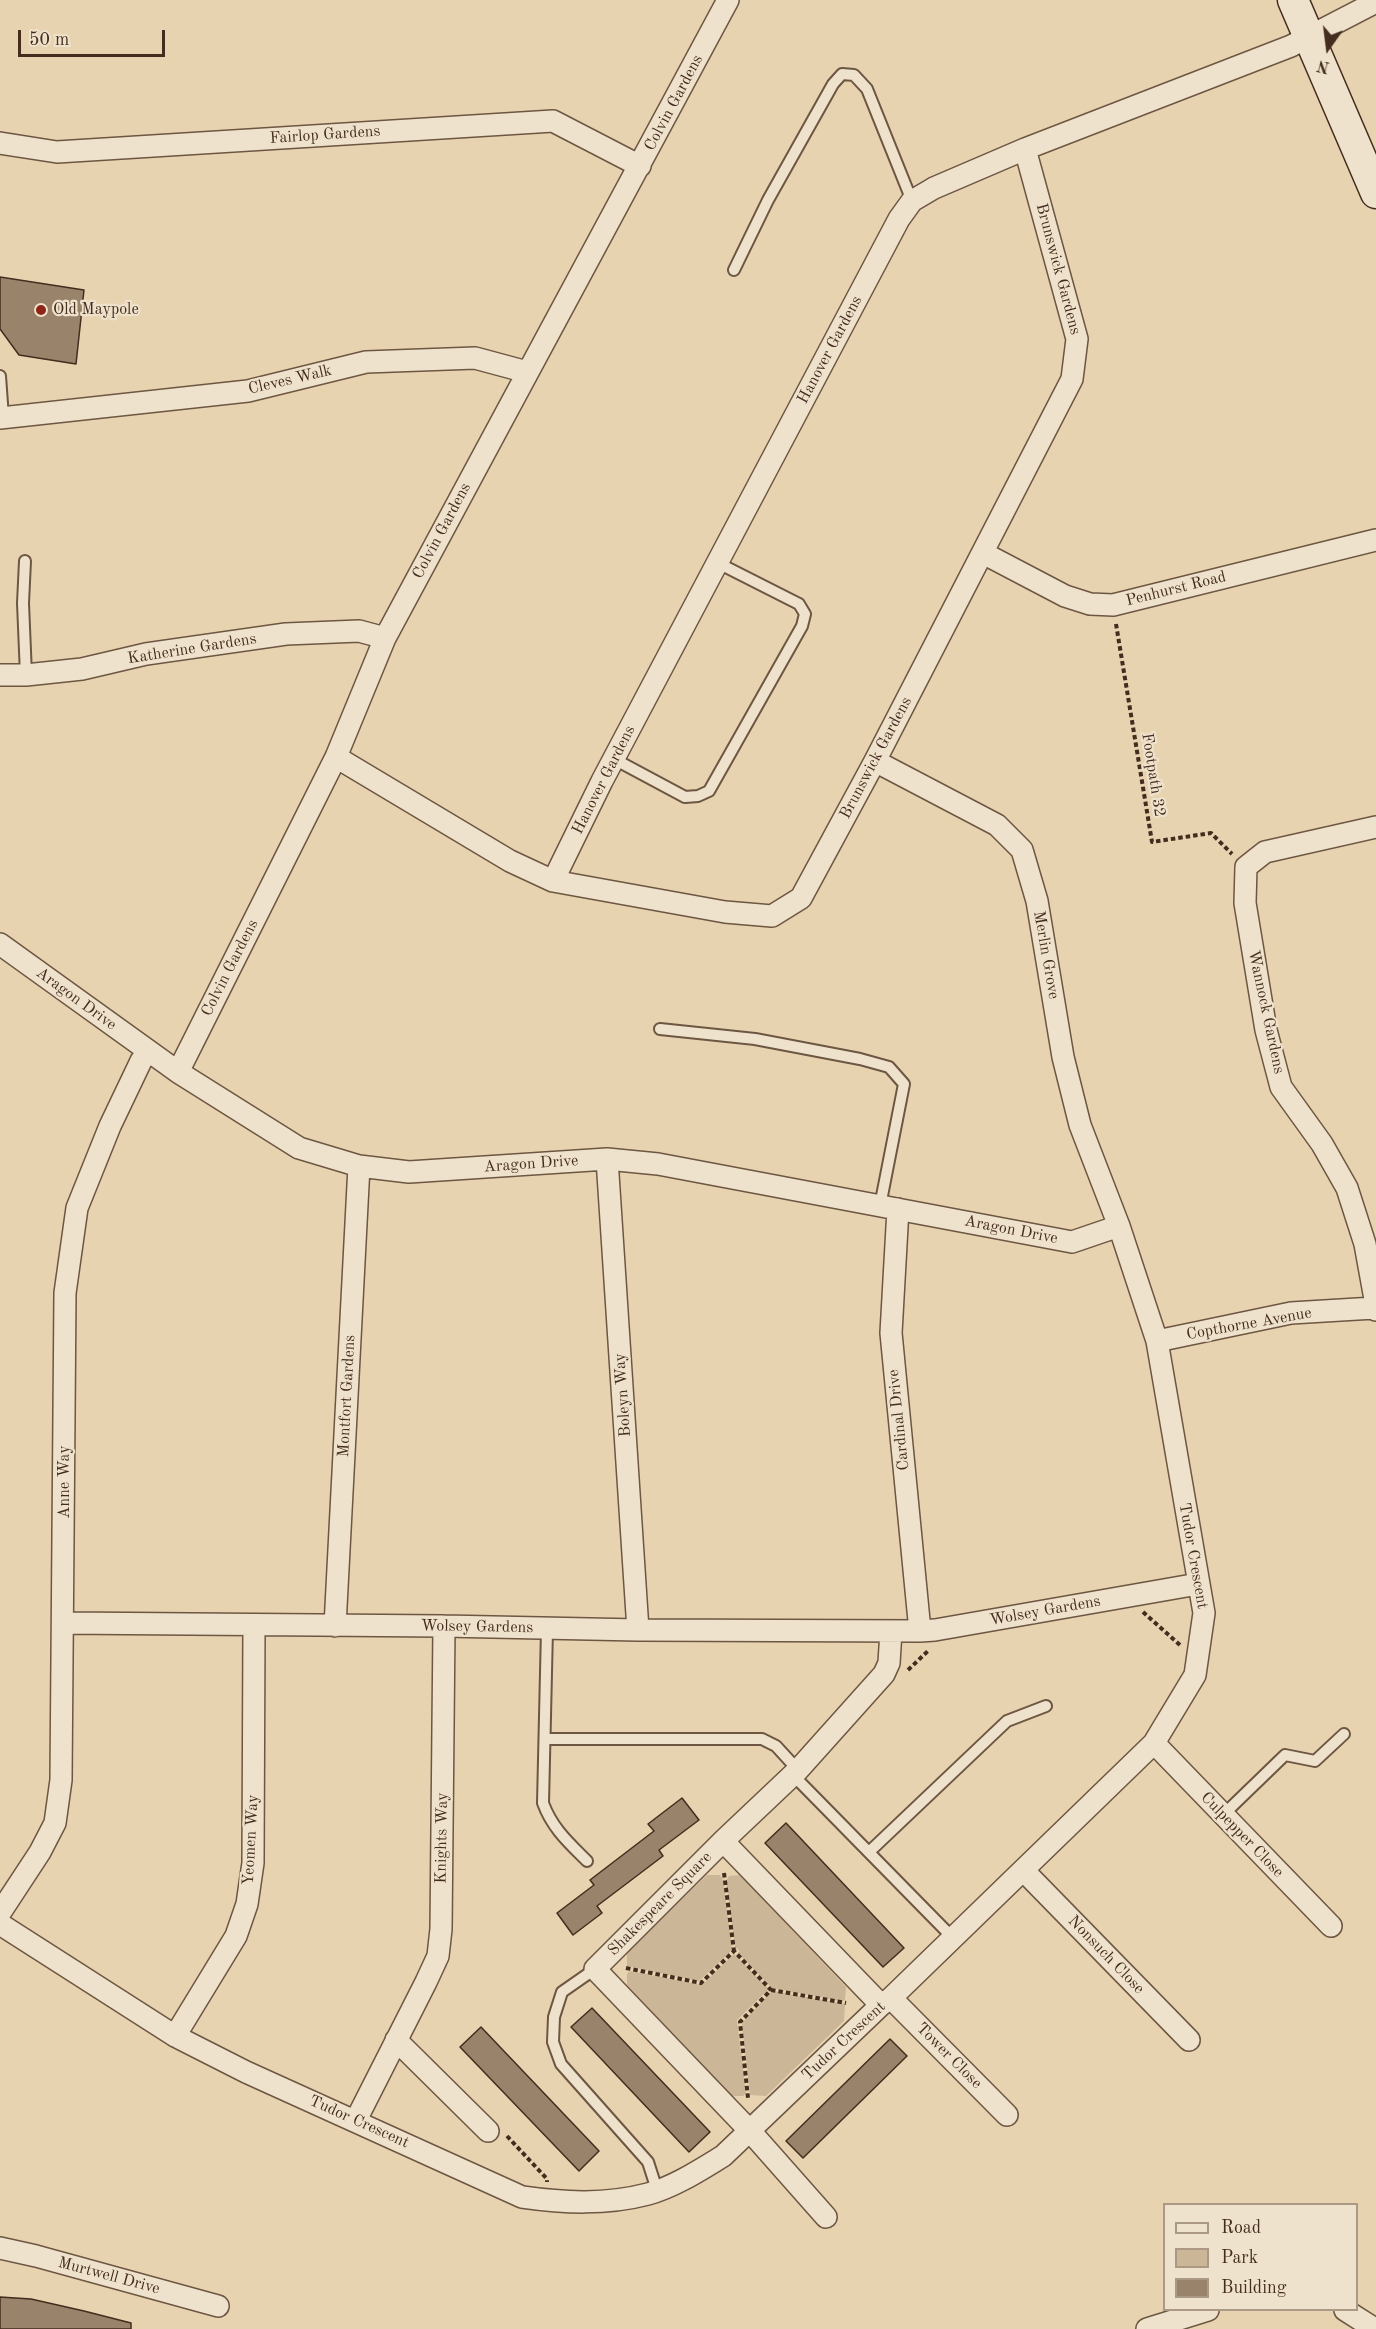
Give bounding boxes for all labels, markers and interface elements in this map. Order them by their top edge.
scale bar [21,18,168,56]
north arrow [1298,18,1358,78]
text: 50 m [29,31,69,49]
street label: Colvin Gardens [641,52,707,154]
text: N [1316,56,1332,75]
street label: Fairlop Gardens [269,122,381,148]
street label: Brunswick Gardens [1031,201,1085,337]
street label: Hanover Gardens [793,293,867,407]
place label: Old Maypole [53,300,139,320]
marker: Old Maypole [34,303,48,317]
street label: Cleves Walk [246,361,334,399]
street label: Colvin Gardens [409,480,475,582]
street label: Penhurst Road [1124,567,1228,611]
street label: Katherine Gardens [126,629,258,669]
street label: Brunswick Gardens [836,694,916,822]
street label: Hanover Gardens [568,722,640,838]
street label: Footpath 32 [1137,732,1169,818]
street label: Merlin Grove [1029,909,1063,1001]
street label: Colvin Gardens [197,916,263,1020]
street label: Wannock Gardens [1244,948,1288,1076]
street label: Aragon Drive [32,963,120,1035]
street label: Aragon Drive [483,1151,579,1177]
street label: Aragon Drive [963,1212,1059,1248]
street label: Copthorne Avenue [1185,1304,1313,1344]
street label: Montfort Gardens [334,1334,360,1458]
street label: Boleyn Way [610,1352,636,1438]
street label: Cardinal Drive [884,1368,914,1472]
street label: Anne Way [55,1445,75,1519]
street label: Tudor Crescent [1174,1501,1212,1611]
street label: Wolsey Gardens [988,1592,1102,1630]
street label: Wolsey Gardens [421,1616,533,1638]
street label: Culpepper Close [1196,1788,1288,1882]
street label: Knights Way [432,1792,452,1884]
street label: Yeomen Way [239,1794,263,1886]
street label: Shakespeare Square [604,1848,716,1960]
street label: Nonsuch Close [1064,1912,1148,1998]
street label: Tudor Crescent [798,1997,890,2085]
street label: Tower Close [912,2019,986,2093]
street label: Tudor Crescent [306,2091,412,2153]
legend [1163,2203,1358,2311]
text: Road [1221,2219,1261,2237]
text: Park [1221,2249,1258,2267]
street label: Murtwell Drive [56,2253,162,2299]
text: Building [1221,2279,1286,2297]

